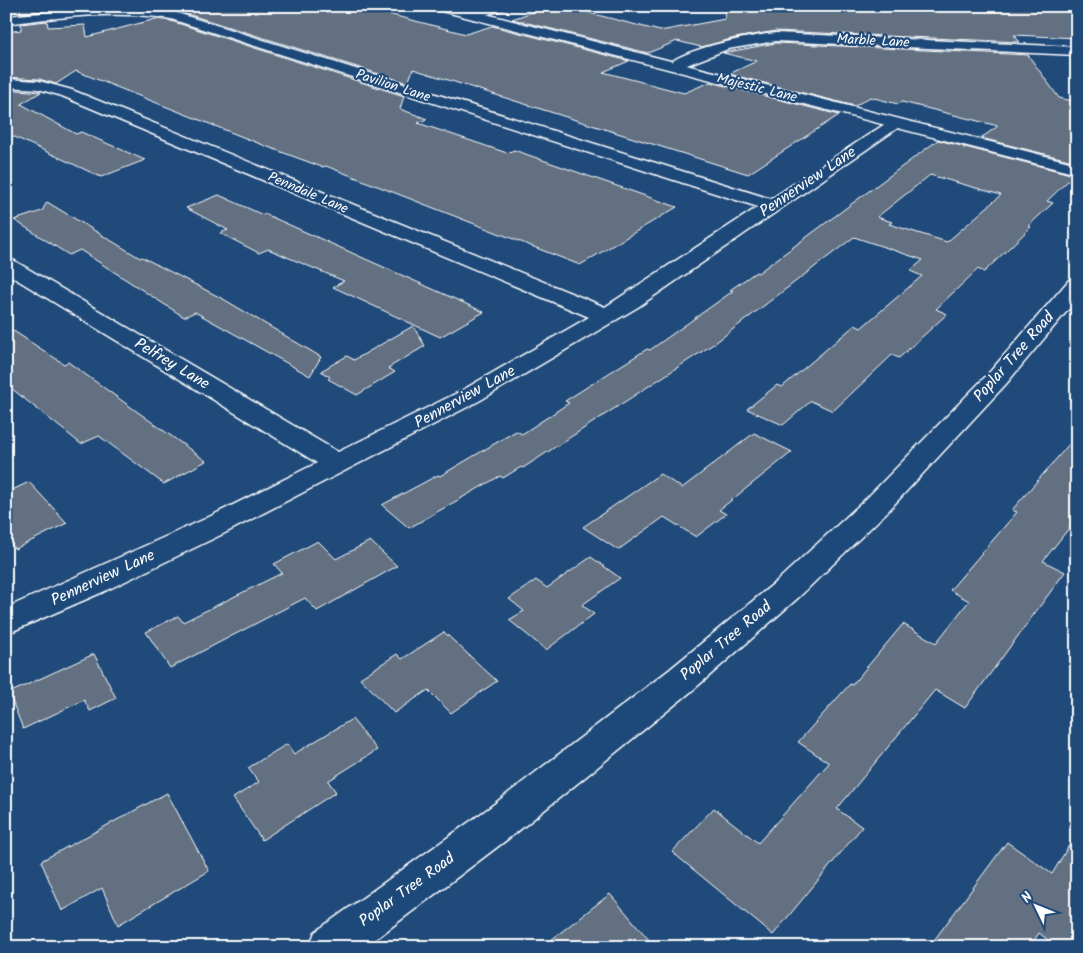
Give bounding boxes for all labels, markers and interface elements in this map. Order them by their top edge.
street label: Marble Lane [836,28,911,54]
street label: Pavilion Lane [353,64,434,109]
street label: Majestic Lane [715,67,800,109]
street label: Pennerview Lane [754,140,862,224]
street label: Penndale Lane [264,166,352,220]
street label: Poplar Tree Road [967,305,1061,408]
street label: Pelfrey Lane [129,332,215,396]
street label: Pennerview Lane [410,359,520,435]
street label: Pennerview Lane [47,543,159,613]
street label: Poplar Tree Road [674,594,778,687]
street label: Poplar Tree Road [354,846,461,933]
north arrow [1010,880,1060,930]
text: N [1016,887,1038,909]

